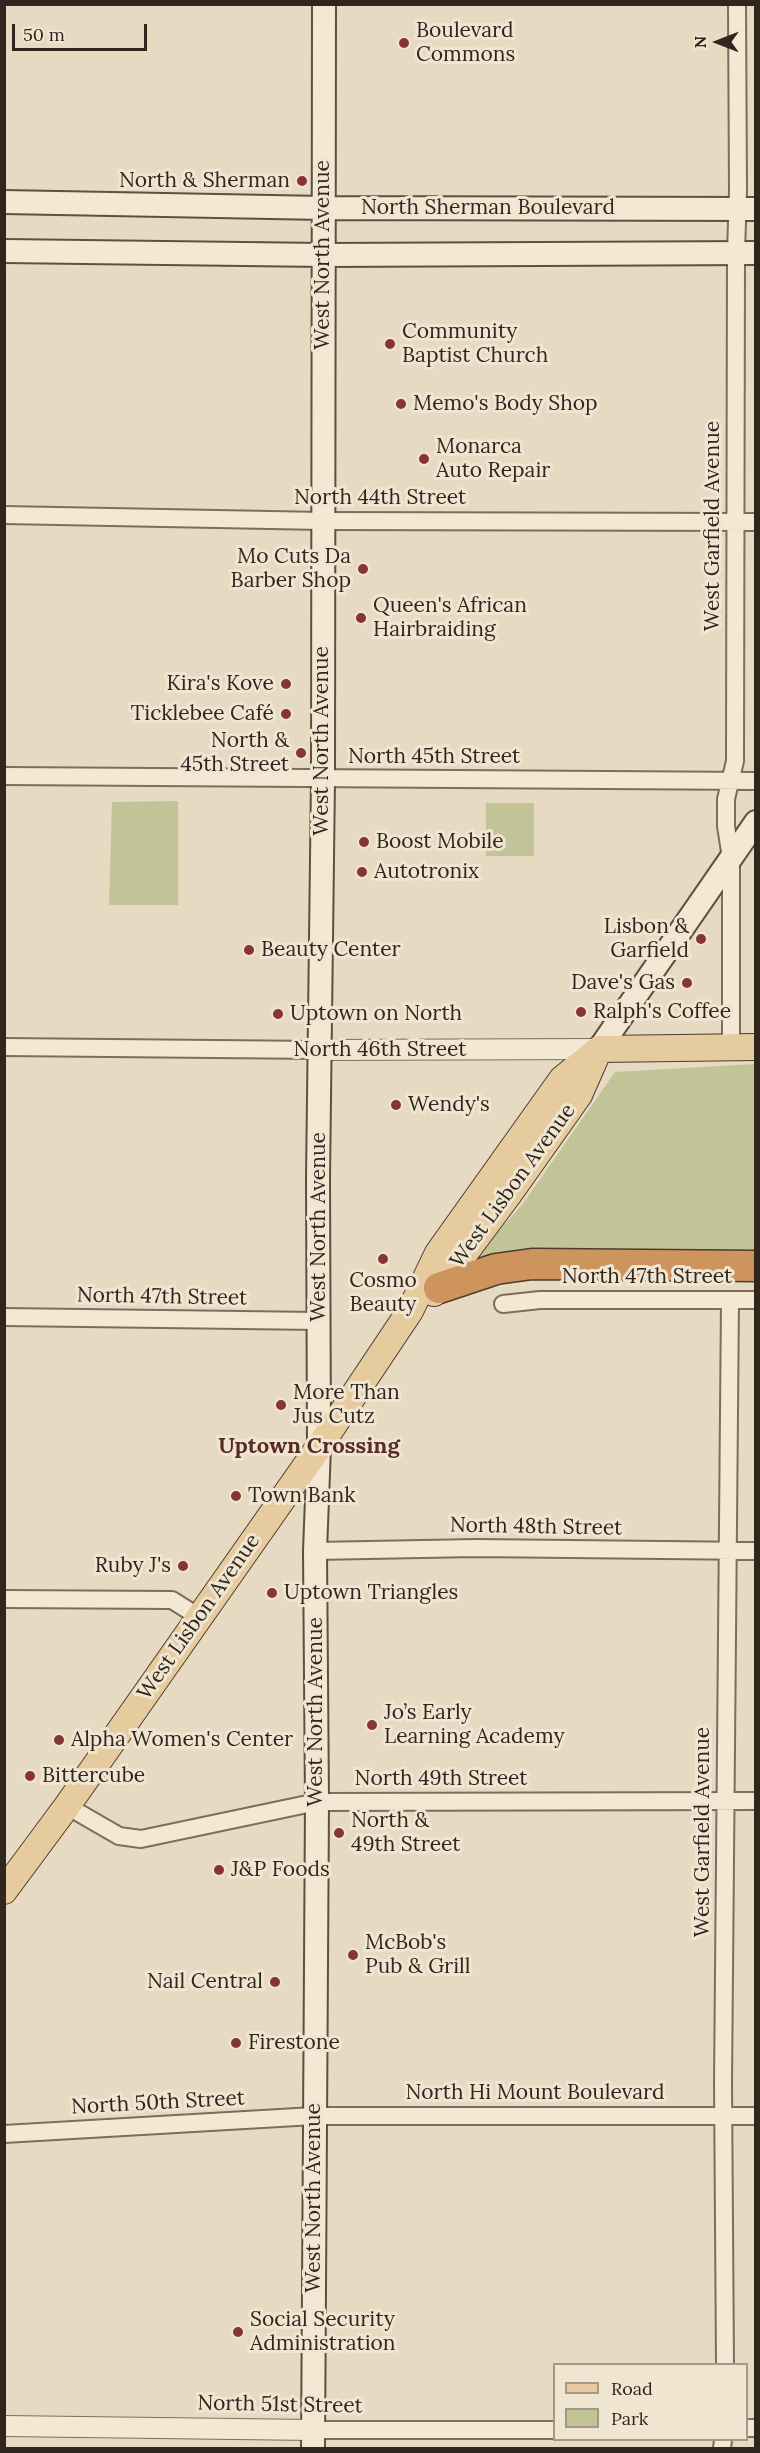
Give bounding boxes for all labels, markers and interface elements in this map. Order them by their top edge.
scale bar [15,12,150,50]
north arrow [688,12,748,72]
place label: Boulevard Commons [416,18,515,68]
text: 50 m [23,23,65,46]
marker: Boulevard Commons [397,36,411,50]
text: N [690,36,710,48]
street label: West North Avenue [310,160,336,350]
place label: North & Sherman [119,168,290,194]
marker: North & Sherman [295,174,309,188]
street label: North Sherman Boulevard [361,195,615,221]
place label: Community Baptist Church [402,319,548,369]
marker: Community Baptist Church [383,337,397,351]
place label: Memo's Body Shop [413,391,598,417]
marker: Memo's Body Shop [394,397,408,411]
street label: West Garfield Avenue [700,421,726,631]
place label: Monarca Auto Repair [436,434,550,484]
marker: Monarca Auto Repair [417,452,431,466]
street label: North 44th Street [294,485,466,511]
place label: Mo Cuts Da Barber Shop [231,544,351,594]
marker: Mo Cuts Da Barber Shop [356,562,370,576]
place label: Queen's African Hairbraiding [373,593,527,643]
marker: Queen's African Hairbraiding [354,611,368,625]
street label: West North Avenue [309,646,335,836]
place label: Kira's Kove [167,671,274,697]
marker: Kira's Kove [279,677,293,691]
place label: Ticklebee Café [131,701,274,727]
marker: Ticklebee Café [279,707,293,721]
place label: North & 45th Street [180,728,289,778]
street label: North 45th Street [348,744,520,770]
marker: North & 45th Street [294,746,308,760]
place label: Boost Mobile [376,829,504,855]
marker: Boost Mobile [357,835,371,849]
place label: Autotronix [374,859,479,885]
marker: Autotronix [355,865,369,879]
place label: Lisbon & Garfield [604,914,689,964]
marker: Lisbon & Garfield [694,932,708,946]
place label: Beauty Center [261,937,401,963]
marker: Beauty Center [242,943,256,957]
place label: Dave's Gas [571,970,675,996]
marker: Dave's Gas [680,976,694,990]
place label: Ralph's Coffee [593,999,731,1025]
place label: Uptown on North [290,1001,462,1027]
marker: Ralph's Coffee [574,1005,588,1019]
marker: Uptown on North [271,1007,285,1021]
street label: North 46th Street [294,1037,466,1063]
place label: Wendy's [408,1092,490,1118]
marker: Wendy's [389,1098,403,1112]
street label: West Lisbon Avenue [445,1099,581,1273]
street label: West North Avenue [306,1132,332,1322]
marker: Cosmo Beauty [376,1252,390,1266]
street label: North 47th Street [562,1264,732,1290]
place label: Cosmo Beauty [349,1268,417,1318]
street label: North 47th Street [77,1283,247,1311]
place label: More Than Jus Cutz [293,1380,400,1430]
marker: More Than Jus Cutz [274,1398,288,1412]
district label: Uptown Crossing [218,1434,400,1460]
place label: Town Bank [248,1483,355,1509]
marker: Town Bank [229,1489,243,1503]
street label: North 48th Street [450,1513,622,1541]
street label: West Lisbon Avenue [132,1529,266,1705]
place label: Ruby J's [95,1553,171,1579]
marker: Ruby J's [176,1559,190,1573]
place label: Uptown Triangles [284,1580,458,1606]
marker: Uptown Triangles [265,1586,279,1600]
street label: West North Avenue [303,1617,329,1807]
place label: Jo’s Early Learning Academy [384,1700,565,1750]
marker: Jo’s Early Learning Academy [365,1718,379,1732]
place label: Alpha Women's Center [71,1727,293,1753]
street label: West Garfield Avenue [690,1727,716,1937]
marker: Alpha Women's Center [52,1733,66,1747]
place label: Bittercube [42,1763,145,1789]
street label: North 49th Street [355,1766,527,1792]
marker: Bittercube [23,1769,37,1783]
place label: North & 49th Street [351,1808,460,1858]
marker: North & 49th Street [332,1826,346,1840]
place label: J&P Foods [231,1857,330,1883]
marker: J&P Foods [212,1863,226,1877]
place label: McBob's Pub & Grill [365,1930,471,1980]
marker: McBob's Pub & Grill [346,1948,360,1962]
place label: Nail Central [147,1969,263,1995]
marker: Nail Central [268,1975,282,1989]
place label: Firestone [248,2030,340,2056]
marker: Firestone [229,2036,243,2050]
street label: North Hi Mount Boulevard [406,2080,664,2106]
street label: North 50th Street [71,2086,245,2120]
street label: West North Avenue [301,2103,327,2293]
place label: Social Security Administration [250,2307,396,2357]
marker: Social Security Administration [231,2325,245,2339]
legend [553,2363,748,2441]
text: Road [611,2377,653,2400]
street label: North 51st Street [197,2391,363,2419]
text: Park [611,2407,648,2430]

